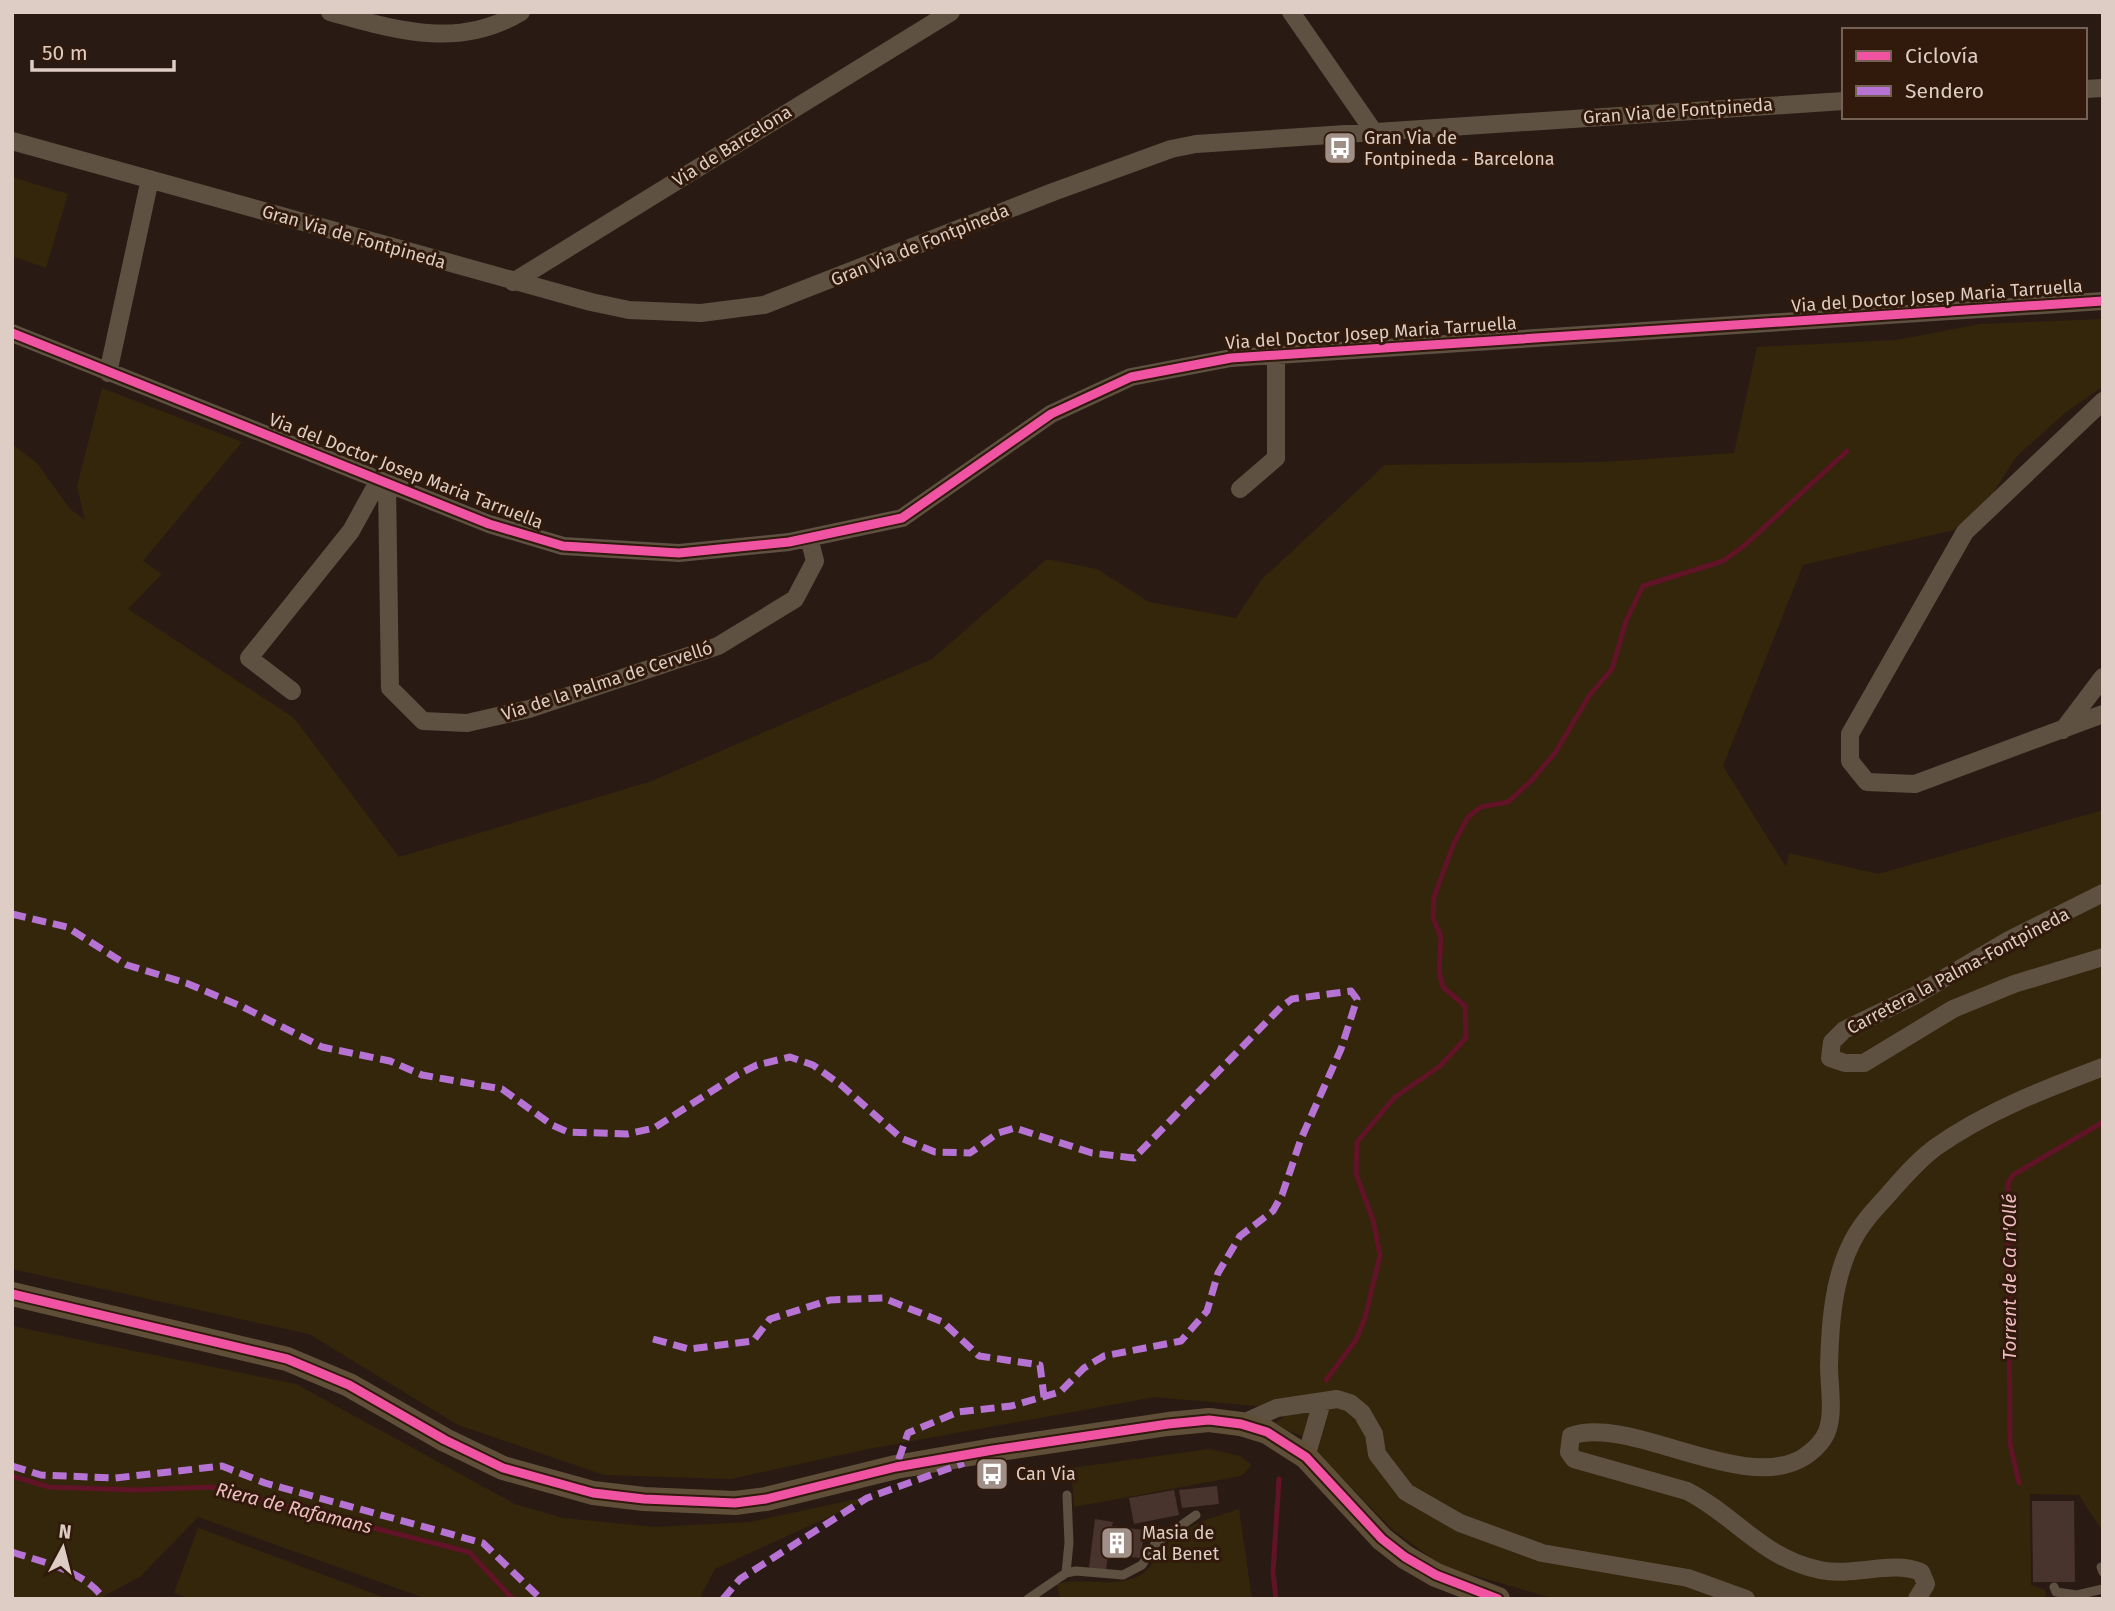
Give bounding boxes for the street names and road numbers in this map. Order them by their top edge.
street label: Gran Via de Fontpineda [1582,93,1774,129]
street label: Via de Barcelona [668,101,796,191]
street label: Gran Via de Fontpineda [828,199,1012,291]
street label: Gran Via de Fontpineda [260,200,448,274]
street label: Via del Doctor Josep Maria Tarruella [1791,275,2083,317]
street label: Via del Doctor Josep Maria Tarruella [1225,312,1517,354]
street label: Via del Doctor Josep Maria Tarruella [266,408,546,534]
street label: Via de la Palma de Cervelló [499,636,715,726]
street label: Carretera la Palma-Fontpineda [1843,903,2073,1039]

